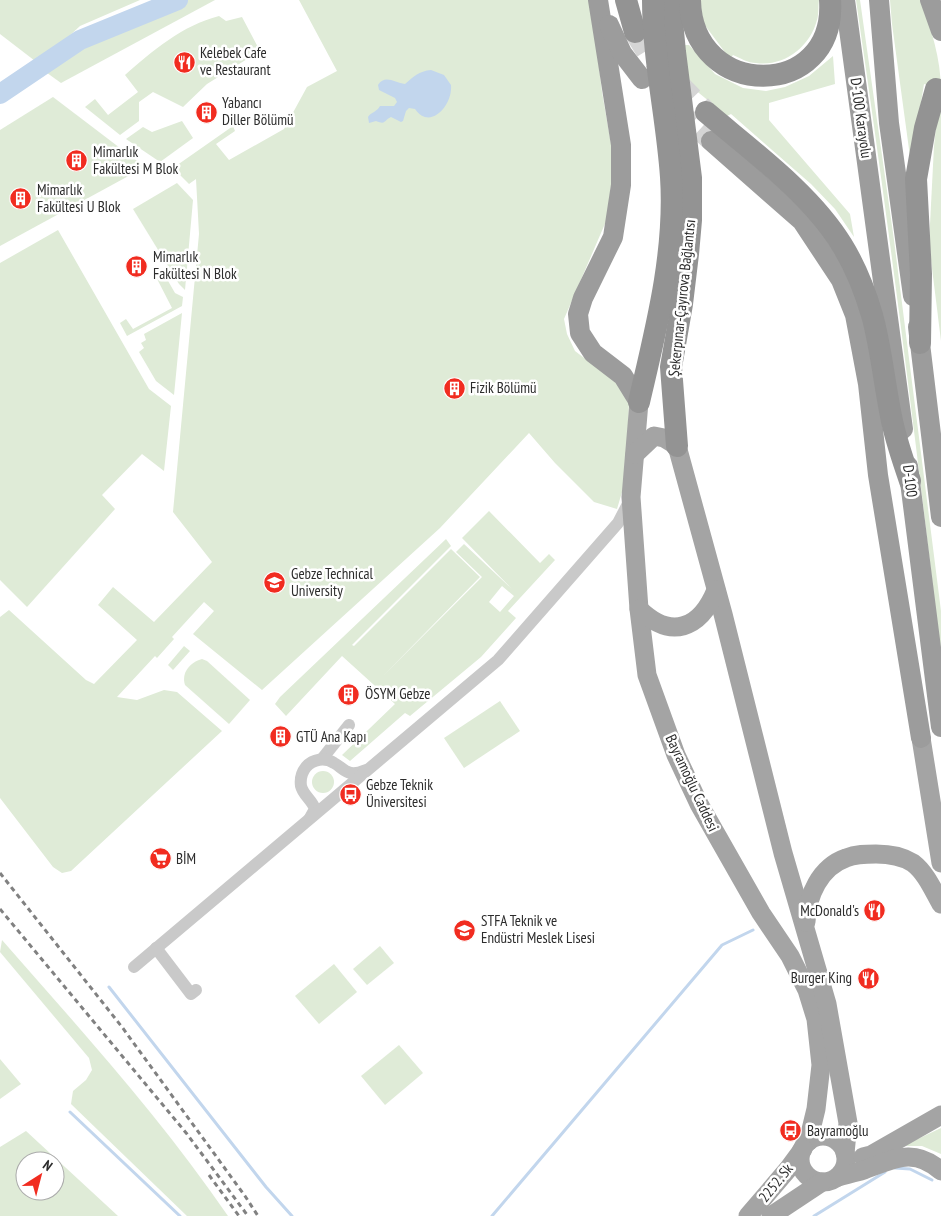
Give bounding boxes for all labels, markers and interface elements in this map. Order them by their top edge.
place label: Kelebek Cafe ve Restaurant [200,43,271,79]
restaurant icon: Kelebek Cafe ve Restaurant [172,50,196,74]
street label: D-100 Karayolu [846,77,877,159]
place label: Yabancı Diller Bölümü [222,93,293,129]
building icon: Yabancı Diller Bölümü [194,100,218,124]
place label: Mimarlık Fakültesi M Blok [93,142,179,178]
building icon: Mimarlık Fakültesi M Blok [65,149,89,173]
place label: Mimarlık Fakültesi U Blok [37,180,121,216]
building icon: Mimarlık Fakültesi U Blok [9,187,33,211]
street label: Şekerpınar-Çayırova Bağlantısı [664,218,699,377]
place label: Mimarlık Fakültesi N Blok [153,247,237,283]
building icon: Mimarlık Fakültesi N Blok [125,254,149,278]
building icon: Fizik Bölümü [442,376,466,400]
place label: Fizik Bölümü [470,378,537,397]
street label: D-100 [899,464,922,498]
place label: Gebze Technical University [291,564,373,600]
school or university icon: Gebze Technical University [263,571,287,595]
building icon: ÖSYM Gebze [337,682,361,706]
place label: ÖSYM Gebze [365,684,431,703]
building icon: GTÜ Ana Kapı [268,725,292,749]
place label: GTÜ Ana Kapı [296,727,366,746]
street label: Bayramoğlu Caddesi [662,731,723,834]
place label: Gebze Teknik Üniversitesi [366,775,433,811]
bus stop icon: Gebze Teknik Üniversitesi [338,782,362,806]
supermarket icon: BİM [148,847,172,871]
place label: BİM [176,849,196,868]
restaurant icon: McDonald's [863,899,887,923]
place label: McDonald's [800,901,859,920]
place label: STFA Teknik ve Endüstri Meslek Lisesi [481,911,595,947]
school or university icon: STFA Teknik ve Endüstri Meslek Lisesi [453,918,477,942]
restaurant icon: Burger King [856,966,880,990]
place label: Burger King [791,968,852,987]
bus stop icon: Bayramoğlu [779,1119,803,1143]
place label: Bayramoğlu [807,1121,869,1140]
north arrow [15,1151,65,1201]
text: N [39,1156,56,1175]
street label: 2252. Sk [754,1159,797,1206]

